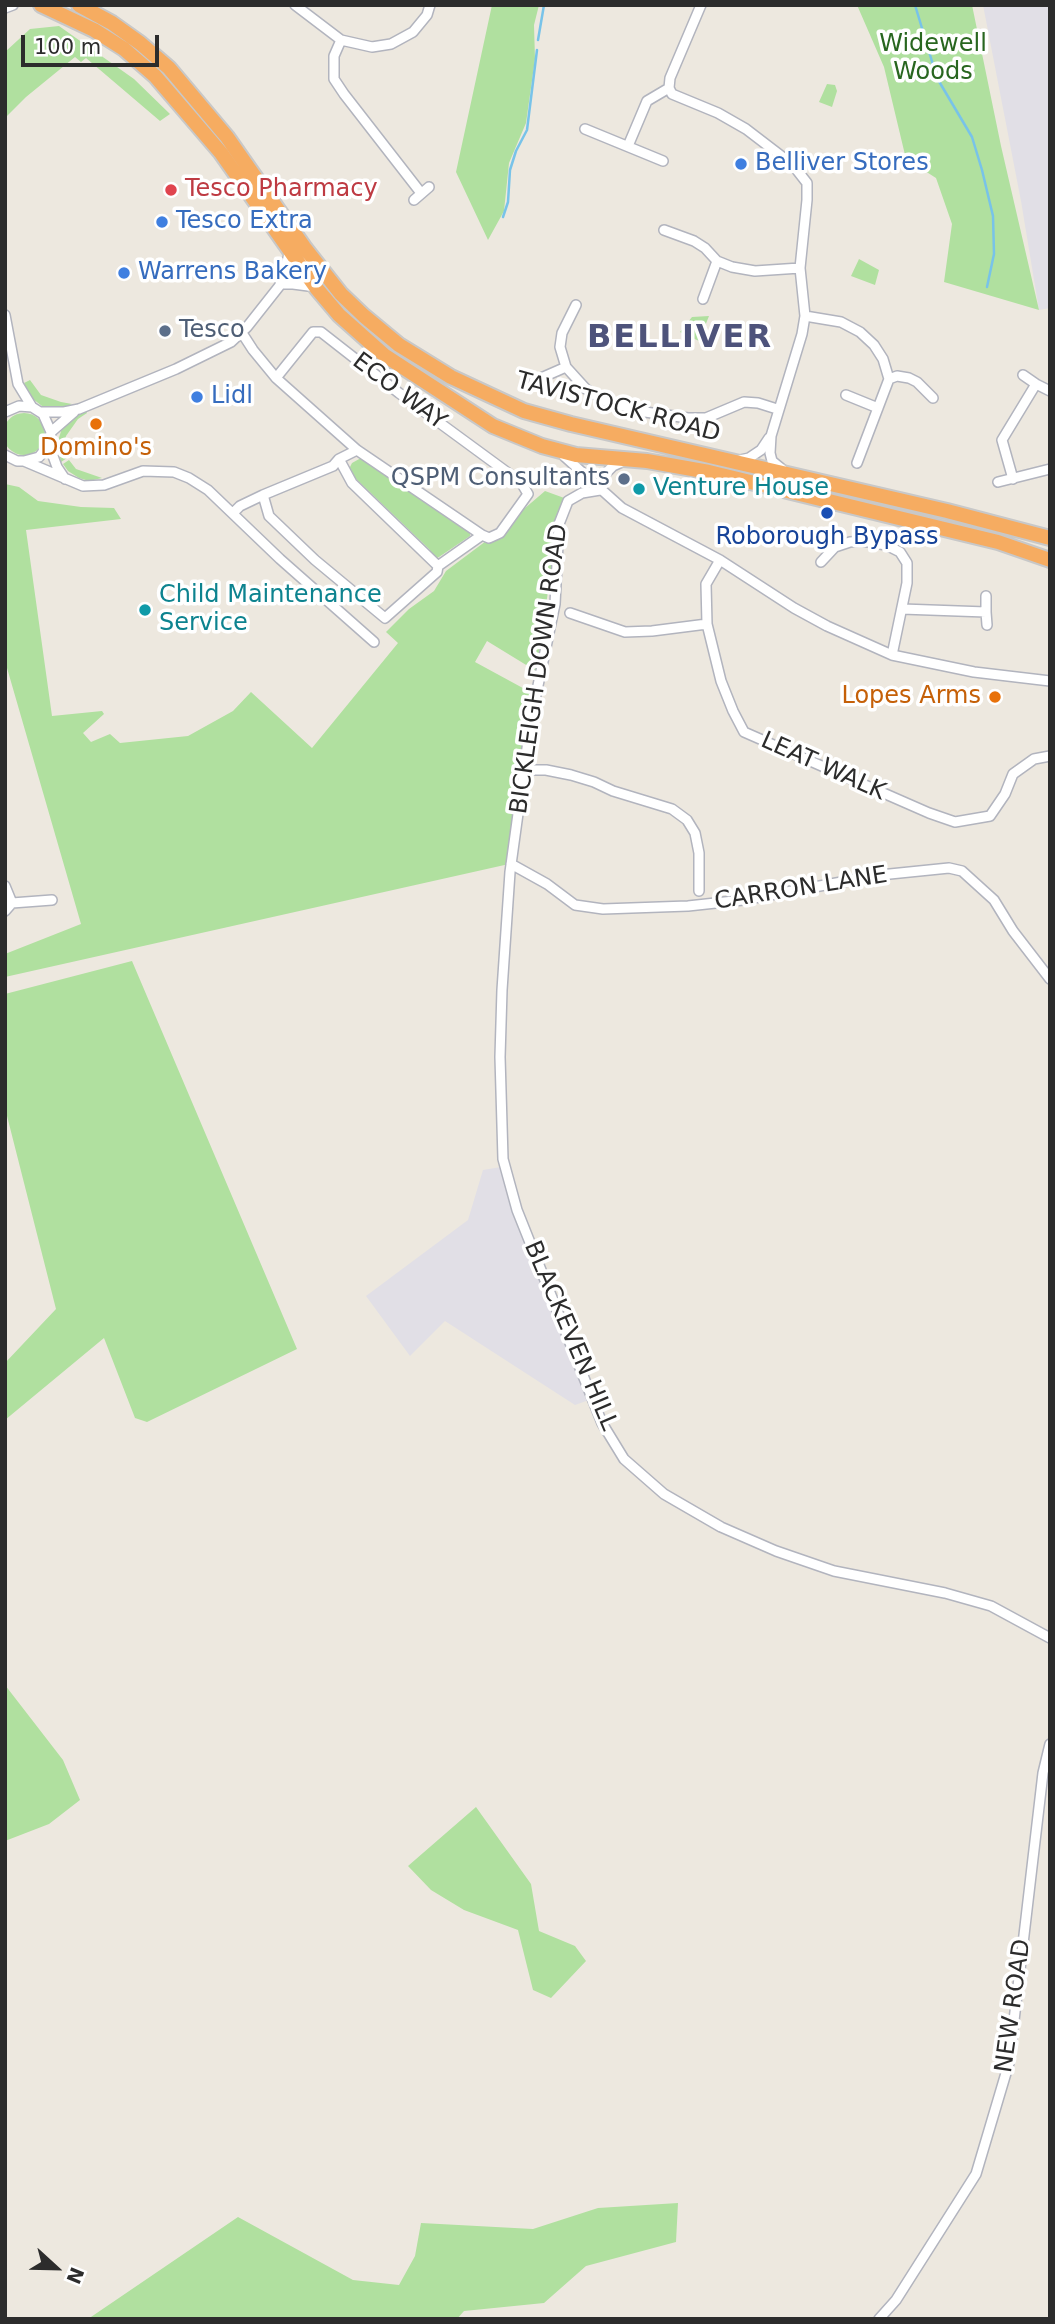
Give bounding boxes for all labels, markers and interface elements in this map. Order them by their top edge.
scale bar [24,21,163,65]
park label: Widewell Woods [879,31,987,87]
text: 100 m [34,35,101,59]
place label: Belliver Stores [755,150,929,178]
marker: Belliver Stores [733,156,749,172]
place label: Tesco Pharmacy [185,176,378,204]
marker: Tesco Pharmacy [163,182,179,198]
place label: Tesco Extra [176,208,313,236]
marker: Tesco Extra [154,214,170,230]
place label: Warrens Bakery [138,259,327,287]
marker: Warrens Bakery [116,265,132,281]
place label: Tesco [179,317,245,345]
district label: BELLIVER [588,320,772,358]
marker: Tesco [157,323,173,339]
street label: ECO WAY [346,347,452,437]
street label: TAVISTOCK ROAD [513,367,723,449]
place label: Lidl [211,383,253,411]
marker: Lidl [189,389,205,405]
marker: Domino's [88,416,104,432]
place label: Domino's [40,435,152,463]
place label: QSPM Consultants [391,465,610,493]
marker: QSPM Consultants [616,471,632,487]
place label: Venture House [653,475,829,503]
marker: Venture House [631,481,647,497]
marker: Roborough Bypass [819,505,835,521]
street label: BICKLEIGH DOWN ROAD [505,522,575,816]
place label: Roborough Bypass [715,524,939,552]
place label: Child Maintenance Service [159,582,382,638]
marker: Child Maintenance Service [137,602,153,618]
place label: Lopes Arms [841,683,981,711]
marker: Lopes Arms [987,689,1003,705]
street label: LEAT WALK [756,727,890,807]
street label: CARRON LANE [713,861,889,917]
street label: BLACKEVEN HILL [517,1237,623,1435]
street label: NEW ROAD [990,1937,1038,2075]
north arrow [21,2233,91,2303]
text: N [62,2264,89,2287]

